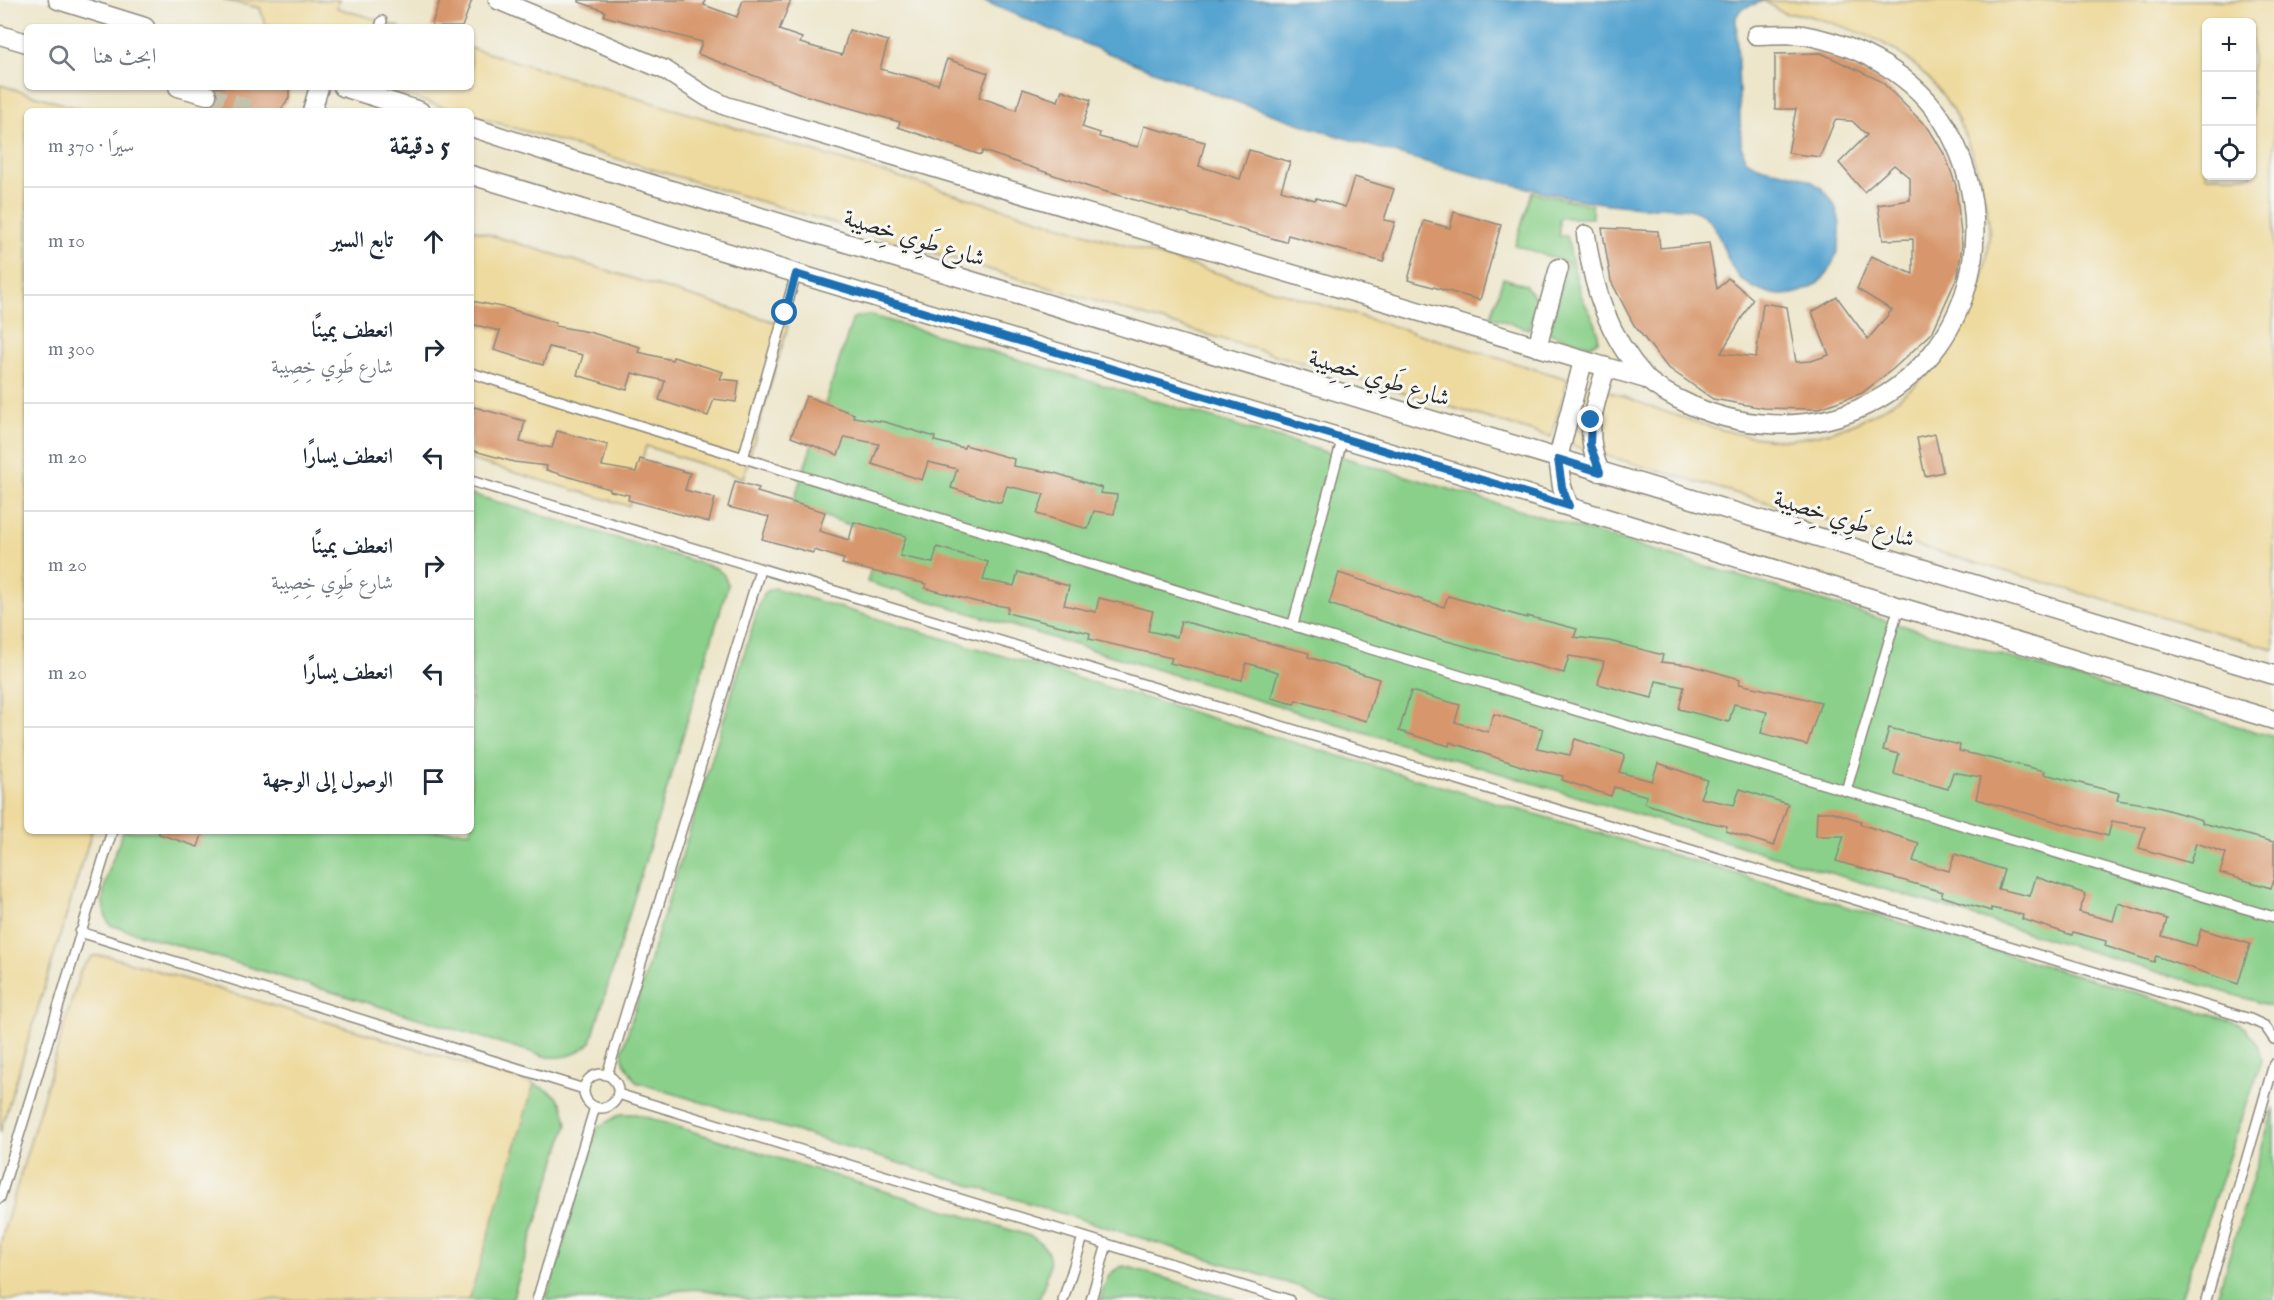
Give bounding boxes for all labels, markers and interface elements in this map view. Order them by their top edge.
map controls [2202,18,2256,180]
button: + [2202,18,2256,72]
search box [24,24,474,90]
icon: search [45,41,78,74]
text: ابحث هنا [93,43,156,71]
button: − [2202,72,2256,126]
button: locate [2202,126,2256,180]
text: 5 دقيقة [390,130,450,163]
text: سيرًا · 370 m [48,134,134,159]
street label: شارع طَوِي خِصِيبة [839,200,989,278]
icon: ahead [417,225,450,258]
text: تابع السير [331,227,393,255]
text: 10 m [48,229,85,254]
route start [771,299,797,325]
text: انعطف يمينًا [312,317,393,345]
icon: right [417,333,450,366]
text: 300 m [48,337,95,362]
street label: شارع طَوِي خِصِيبة [1304,340,1454,418]
text: شارع طَوِي خِصِيبة [271,355,393,380]
route end [1577,406,1603,432]
icon: left [417,441,450,474]
text: انعطف يسارًا [303,443,393,471]
text: 20 m [48,445,87,470]
street label: شارع طَوِي خِصِيبة [1769,481,1919,559]
text: انعطف يمينًا [312,533,393,561]
icon: right [417,549,450,582]
text: 20 m [48,553,87,578]
text: شارع طَوِي خِصِيبة [271,571,393,596]
icon: left [417,657,450,690]
text: انعطف يسارًا [303,659,393,687]
text: 20 m [48,661,87,686]
icon: arrive [417,765,450,798]
text: الوصول إلى الوجهة [263,767,393,795]

